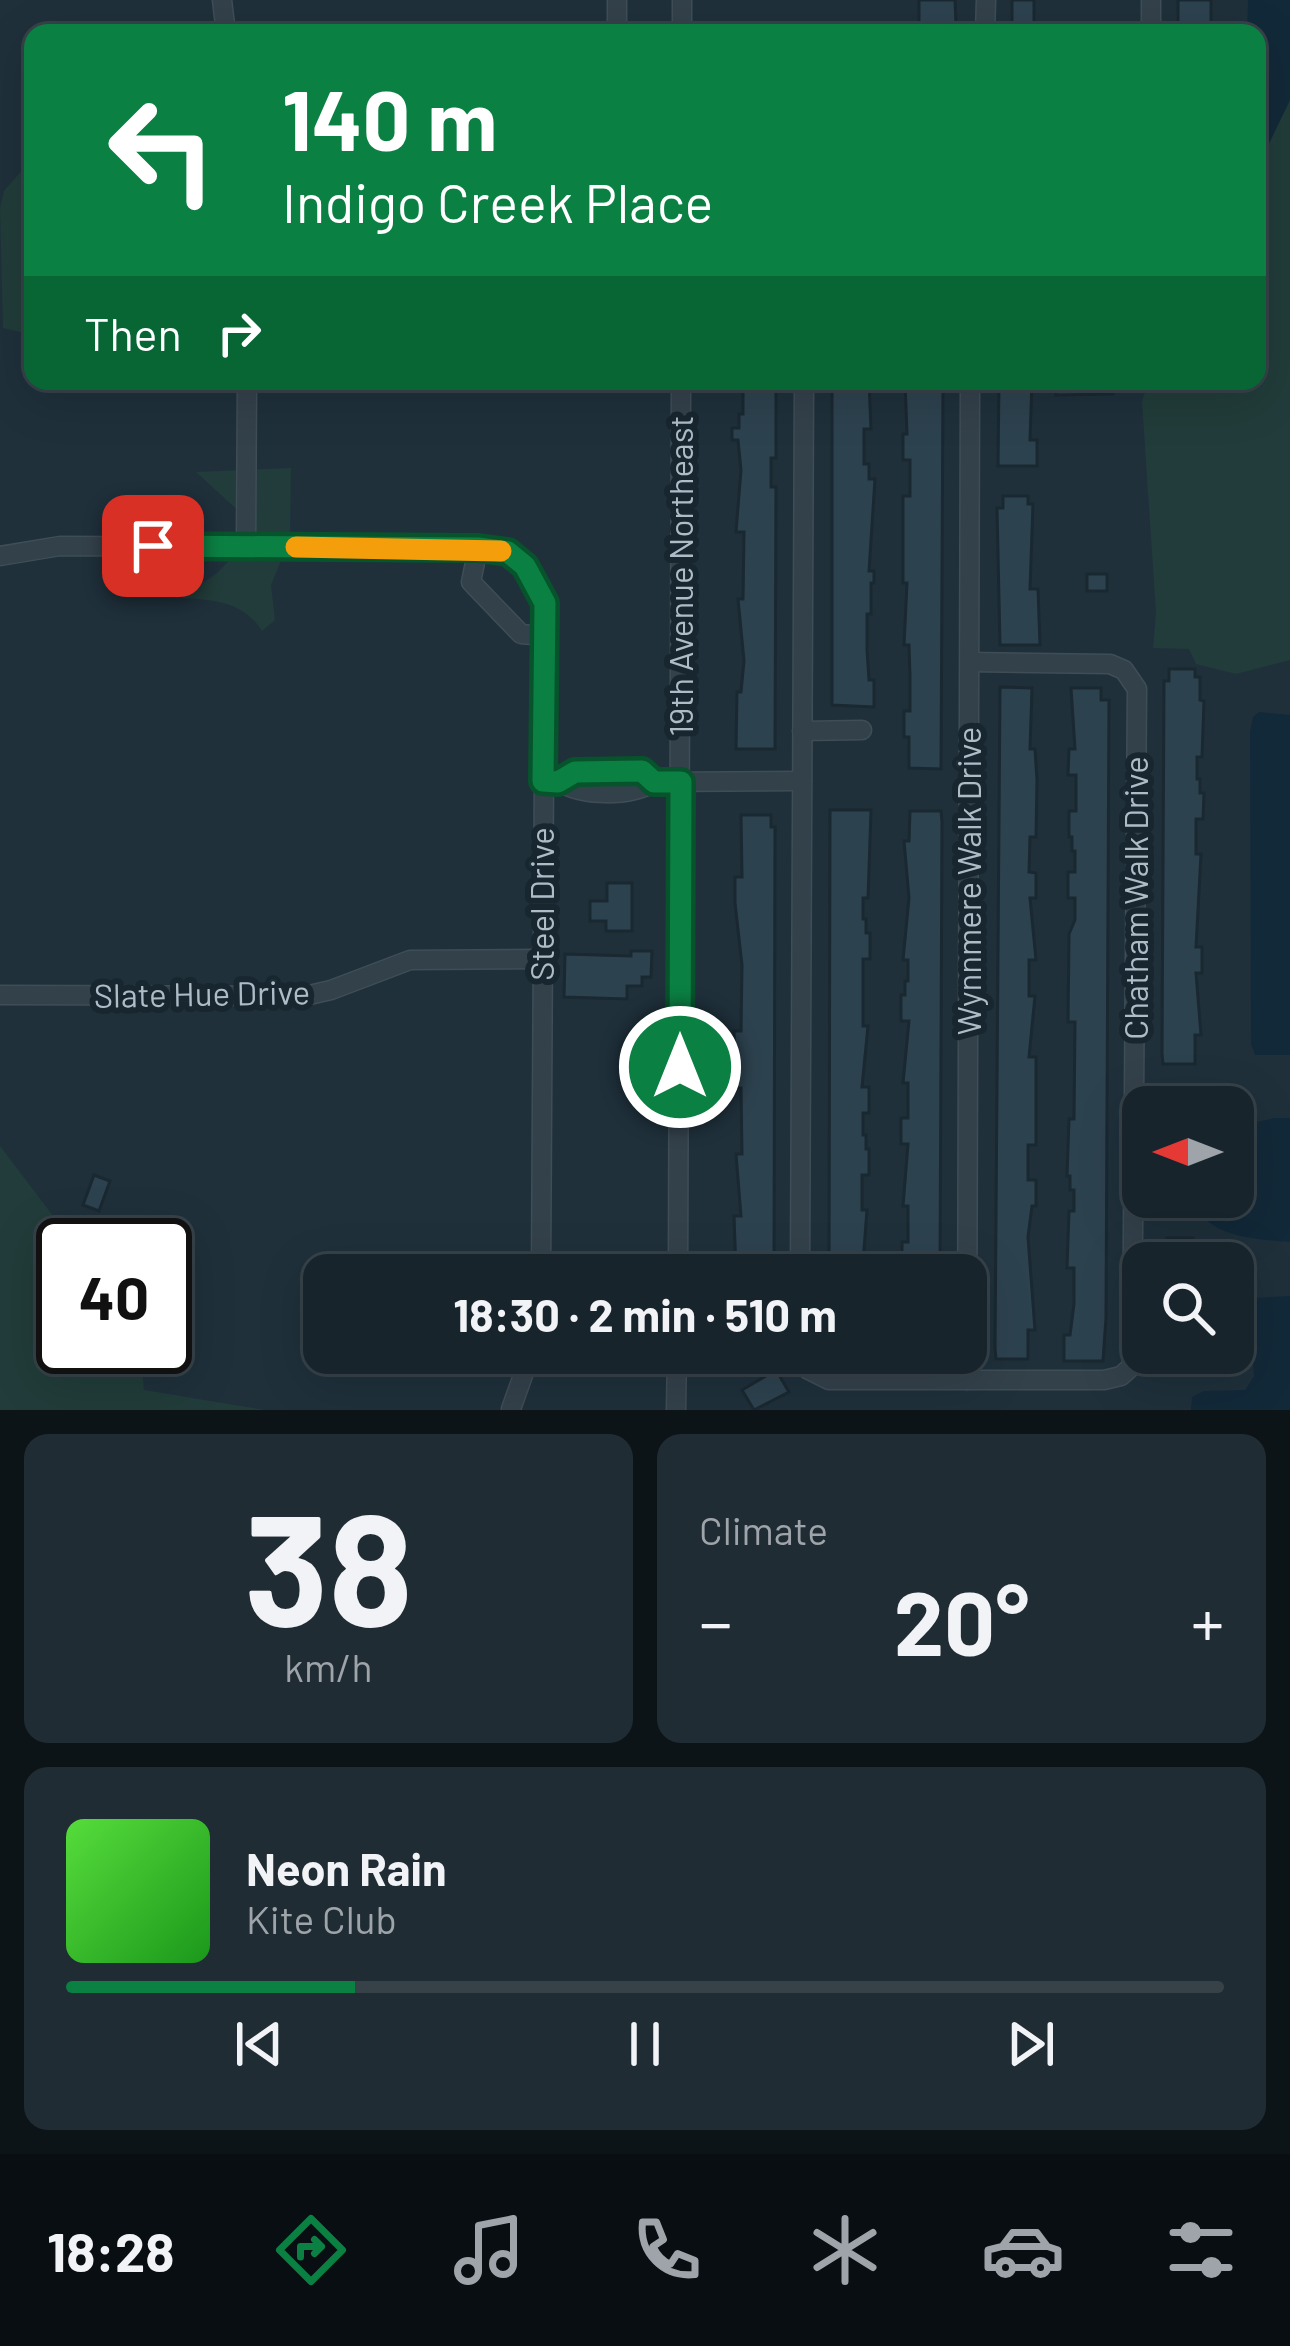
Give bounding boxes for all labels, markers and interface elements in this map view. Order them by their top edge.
text: 140 m [282,67,497,168]
icon: left [84,72,240,228]
text: Indigo Creek Place [282,169,713,234]
icon: right [206,300,272,366]
text: Then [84,306,182,360]
street label: 19th Avenue Northeast [660,415,700,737]
pin [102,495,204,597]
icon: arrive [120,513,186,579]
street label: Wynnmere Walk Drive [948,727,988,1035]
street label: Chatham Walk Drive [1115,756,1155,1040]
street label: Steel Drive [521,827,561,981]
street label: Slate Hue Drive [94,971,310,1015]
position arrow [617,1004,743,1130]
north arrow [1122,1086,1254,1218]
map controls [1122,1086,1254,1374]
speed limit sign: 40 [36,1218,192,1374]
button: search [1122,1242,1254,1374]
text: 18:30 · 2 min · 510 m [453,1287,837,1341]
text: 38 [244,1471,413,1658]
text: Climate [699,1506,828,1553]
text: 20° [894,1566,1029,1674]
text: − [699,1581,732,1660]
text: + [1191,1581,1224,1660]
text: km/h [284,1643,373,1690]
text: Neon Rain [246,1841,447,1895]
text: Kite Club [246,1895,397,1942]
icon: previous [226,2011,292,2077]
icon: pause [612,2011,678,2077]
icon: next [998,2011,1064,2077]
icon: directions [269,2208,353,2292]
icon: music [447,2208,531,2292]
icon: phone [625,2208,709,2292]
icon: climate [803,2208,887,2292]
icon: car [981,2208,1065,2292]
icon: filters [1159,2208,1243,2292]
text: 18:28 [47,2218,174,2283]

